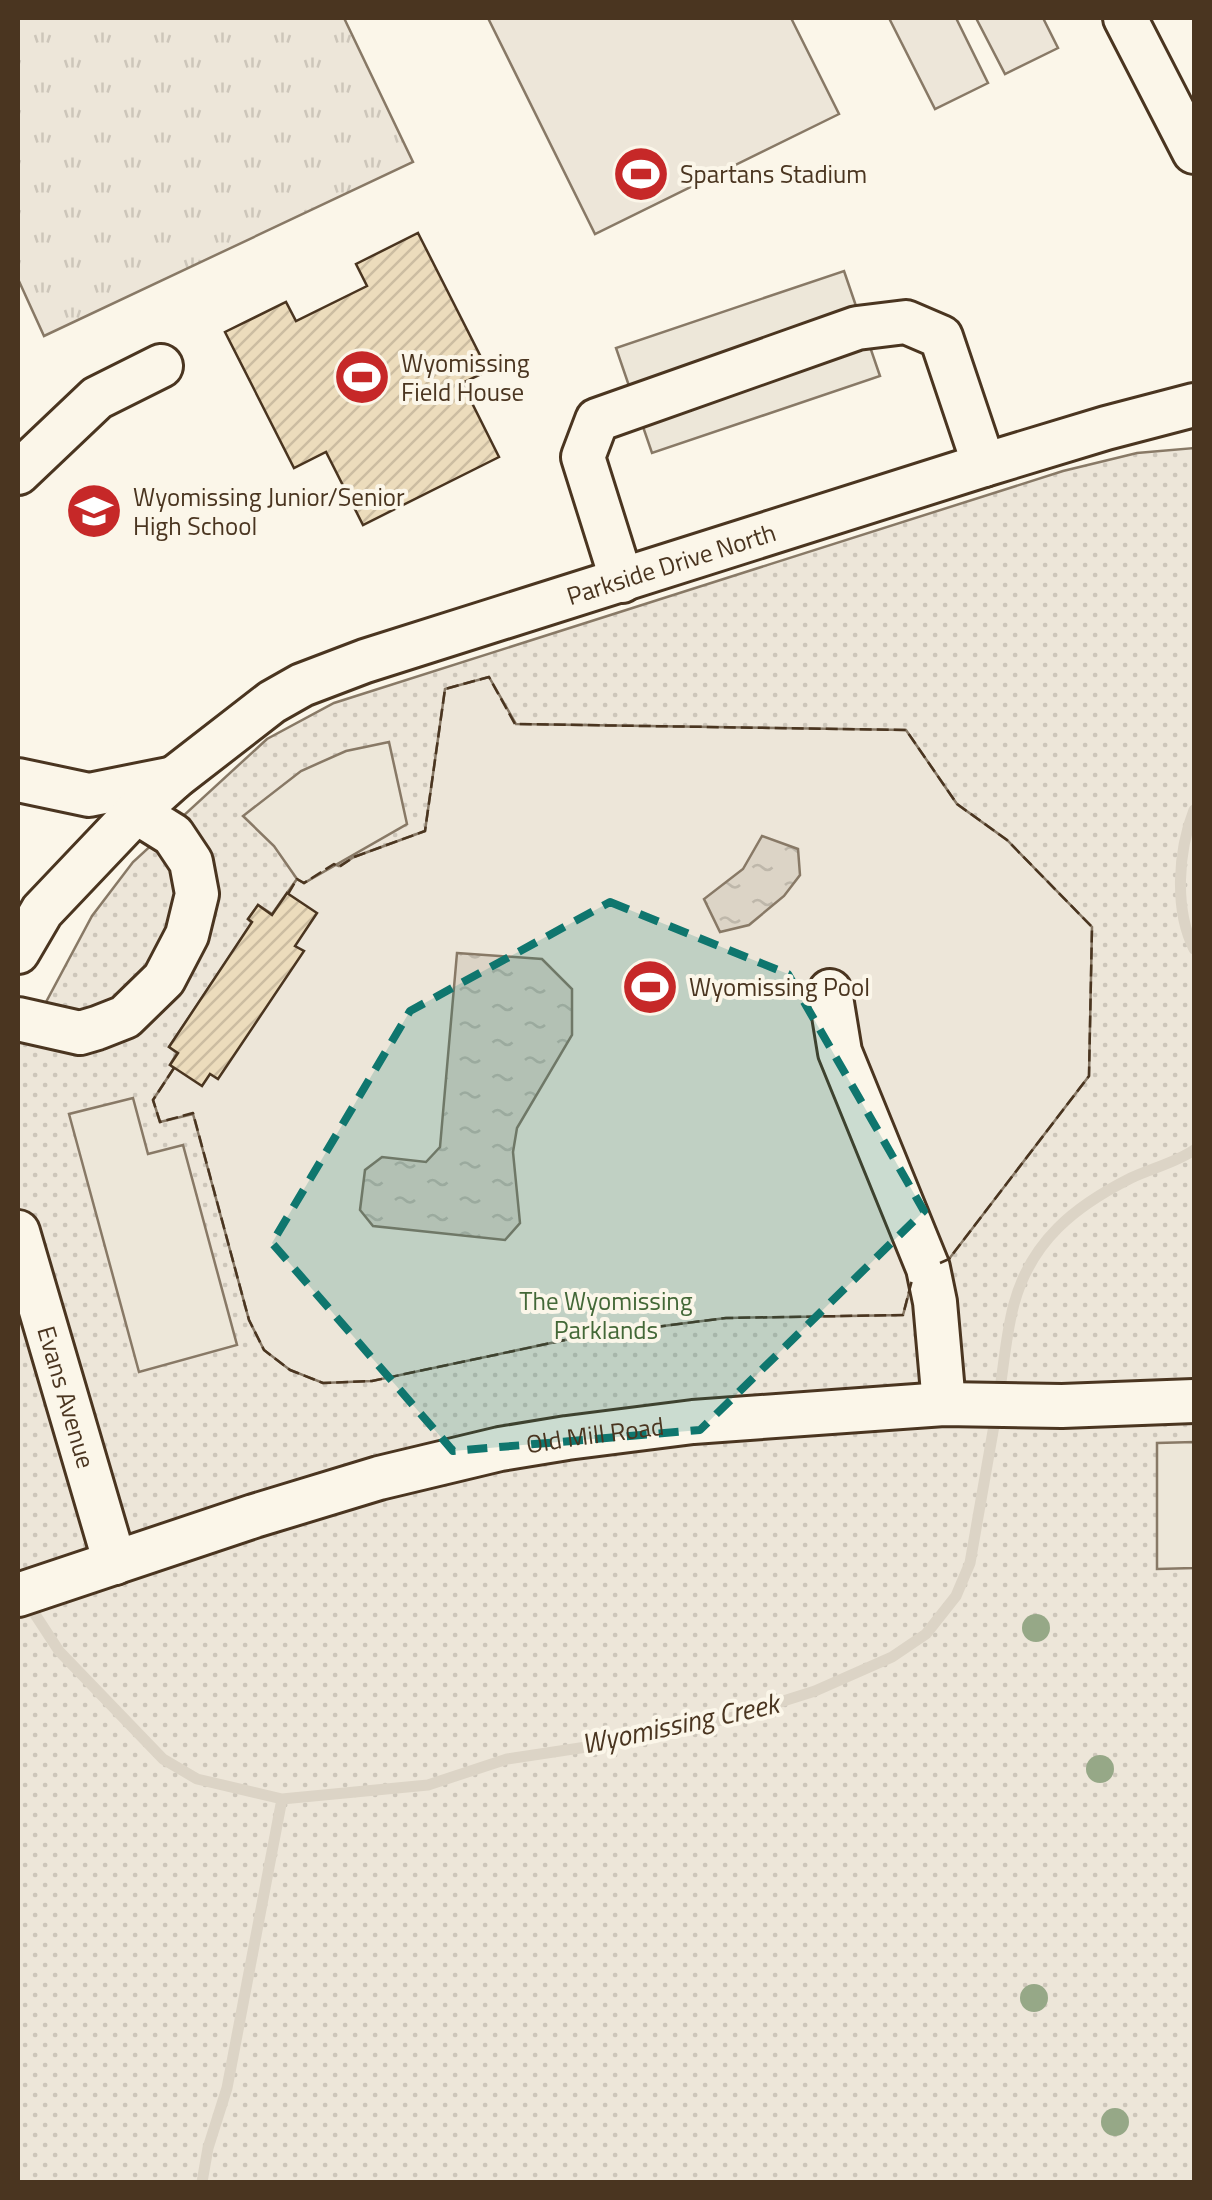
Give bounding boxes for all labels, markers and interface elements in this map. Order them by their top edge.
sports icon: Spartans Stadium [611,144,671,204]
place label: Spartans Stadium [680,155,867,193]
place label: Wyomissing Field House [401,344,530,411]
sports icon: Wyomissing Field House [332,347,392,407]
place label: Wyomissing Junior/Senior High School [133,478,405,545]
school or university icon: Wyomissing Junior/Senior High School [64,481,124,541]
street label: Parkside Drive North [562,513,781,615]
sports icon: Wyomissing Pool [620,957,680,1017]
place label: Wyomissing Pool [689,968,870,1006]
park label: The Wyomissing Parklands [519,1282,693,1349]
street label: Evans Avenue [27,1321,105,1473]
street label: Old Mill Road [523,1407,666,1463]
water label: Wyomissing Creek [577,1680,786,1765]

